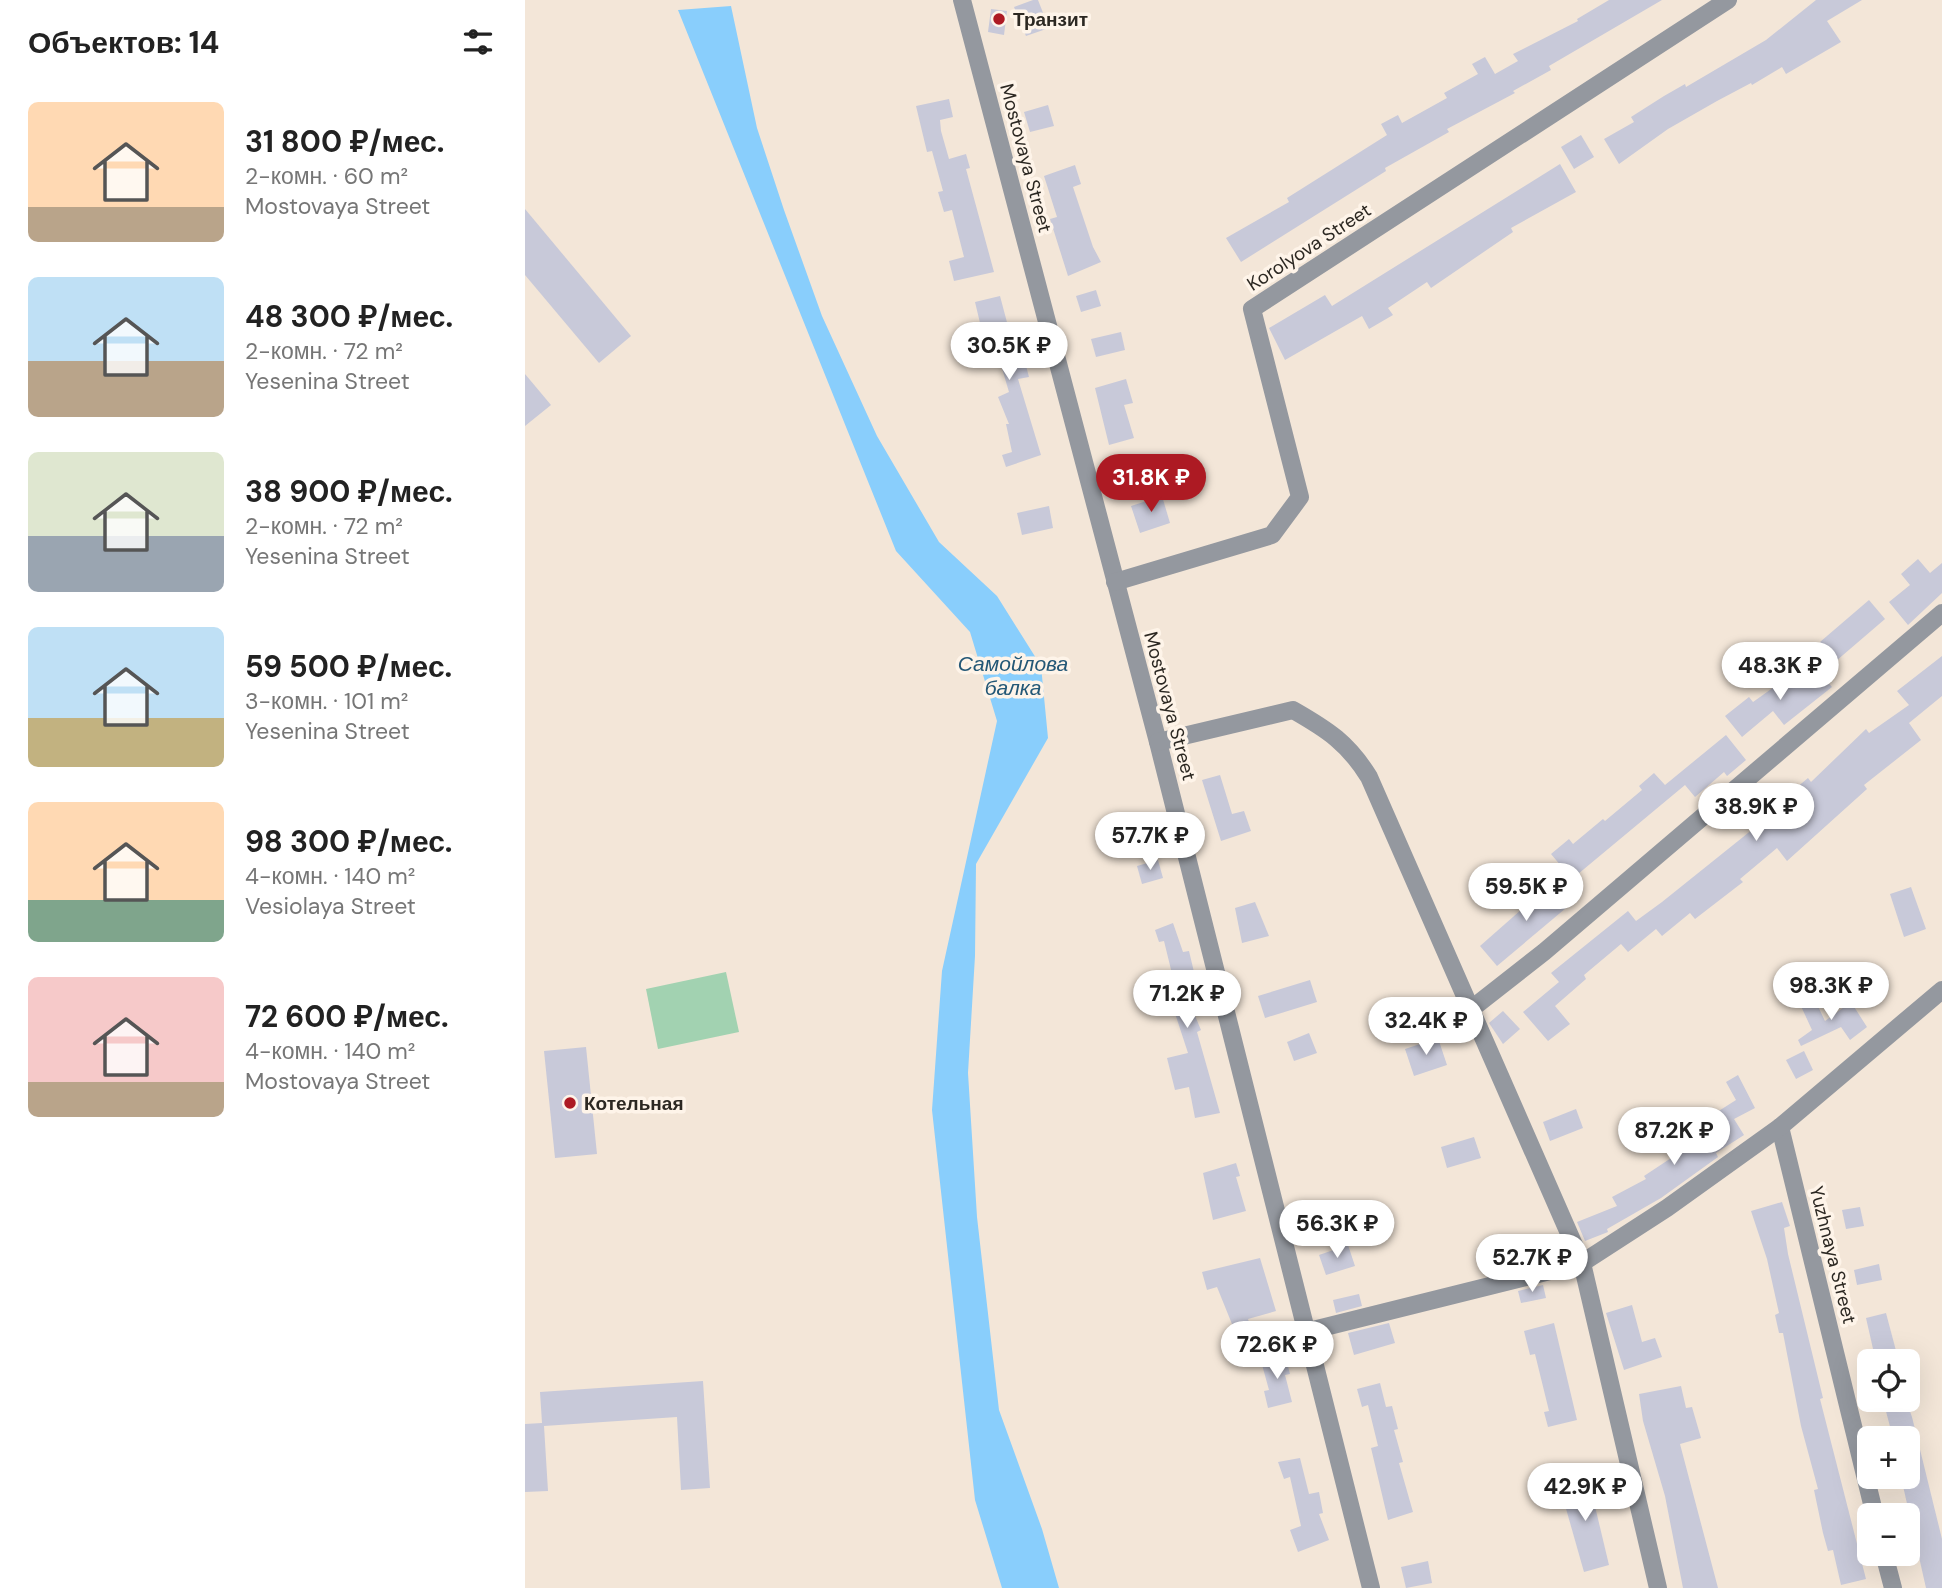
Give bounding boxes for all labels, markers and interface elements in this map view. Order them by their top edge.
place label: Транзит [1013,7,1088,32]
marker: Транзит [991,11,1007,27]
text: Объектов: 14 [28,23,219,62]
icon: filters [459,23,497,61]
street label: Mostovaya Street [994,81,1058,235]
text: 31 800 ₽/мес. [245,122,444,161]
icon: home [84,130,168,214]
text: 2-комн. · 60 m² [245,161,408,191]
text: Mostovaya Street [245,191,430,221]
street label: Korolyova Street [1242,198,1376,296]
text: 48 300 ₽/мес. [245,297,453,336]
icon: home [84,305,168,389]
pin: 30.5K ₽ [944,322,1074,382]
text: 30.5K ₽ [967,330,1051,360]
text: 2-комн. · 72 m² [245,336,403,366]
text: Yesenina Street [245,366,410,396]
pin: 31.8K ₽ [1086,454,1216,514]
text: 31.8K ₽ [1112,462,1190,492]
text: 38 900 ₽/мес. [245,472,453,511]
icon: home [84,480,168,564]
text: 2-комн. · 72 m² [245,511,403,541]
text: Yesenina Street [245,541,410,571]
street label: Mostovaya Street [1138,629,1202,783]
pin: 48.3K ₽ [1715,642,1845,702]
text: 59 500 ₽/мес. [245,647,452,686]
water label: Самойлова балка [958,650,1068,702]
text: 48.3K ₽ [1738,650,1822,680]
icon: home [84,655,168,739]
text: 3-комн. · 101 m² [245,686,408,716]
text: Yesenina Street [245,716,410,746]
pin: 38.9K ₽ [1691,784,1821,843]
text: 38.9K ₽ [1714,791,1798,821]
pin: 57.7K ₽ [1085,812,1215,872]
text: 57.7K ₽ [1111,820,1189,850]
text: 98 300 ₽/мес. [245,822,452,861]
icon: home [84,830,168,914]
text: 4-комн. · 140 m² [245,861,415,891]
pin: 59.5K ₽ [1461,864,1591,923]
text: 59.5K ₽ [1484,871,1568,901]
text: Vesiolaya Street [245,891,416,921]
pin: 98.3K ₽ [1766,962,1896,1022]
pin: 71.2K ₽ [1122,970,1252,1030]
text: 98.3K ₽ [1789,970,1873,1000]
text: 71.2K ₽ [1149,978,1225,1008]
text: 72 600 ₽/мес. [245,997,449,1036]
pin: 32.4K ₽ [1361,998,1491,1057]
icon: home [84,1005,168,1089]
text: 32.4K ₽ [1384,1005,1468,1035]
text: 4-комн. · 140 m² [245,1036,415,1066]
text: Mostovaya Street [245,1066,430,1096]
place label: Котельная [584,1091,683,1116]
marker: Котельная [562,1095,578,1111]
pin: 87.2K ₽ [1609,1108,1739,1167]
text: 87.2K ₽ [1634,1115,1714,1145]
street label: Yuzhnaya Street [1804,1183,1862,1327]
pin: 56.3K ₽ [1272,1200,1402,1260]
text: 56.3K ₽ [1295,1208,1379,1238]
pin: 52.7K ₽ [1467,1234,1597,1294]
text: 52.7K ₽ [1492,1242,1572,1272]
pin: 72.6K ₽ [1212,1322,1342,1381]
text: 72.6K ₽ [1237,1329,1317,1359]
map controls [1857,1349,1920,1566]
button: locate [1857,1349,1920,1412]
button: + [1857,1426,1920,1489]
pin: 42.9K ₽ [1520,1464,1650,1523]
text: 42.9K ₽ [1543,1471,1627,1501]
button: − [1857,1503,1920,1566]

